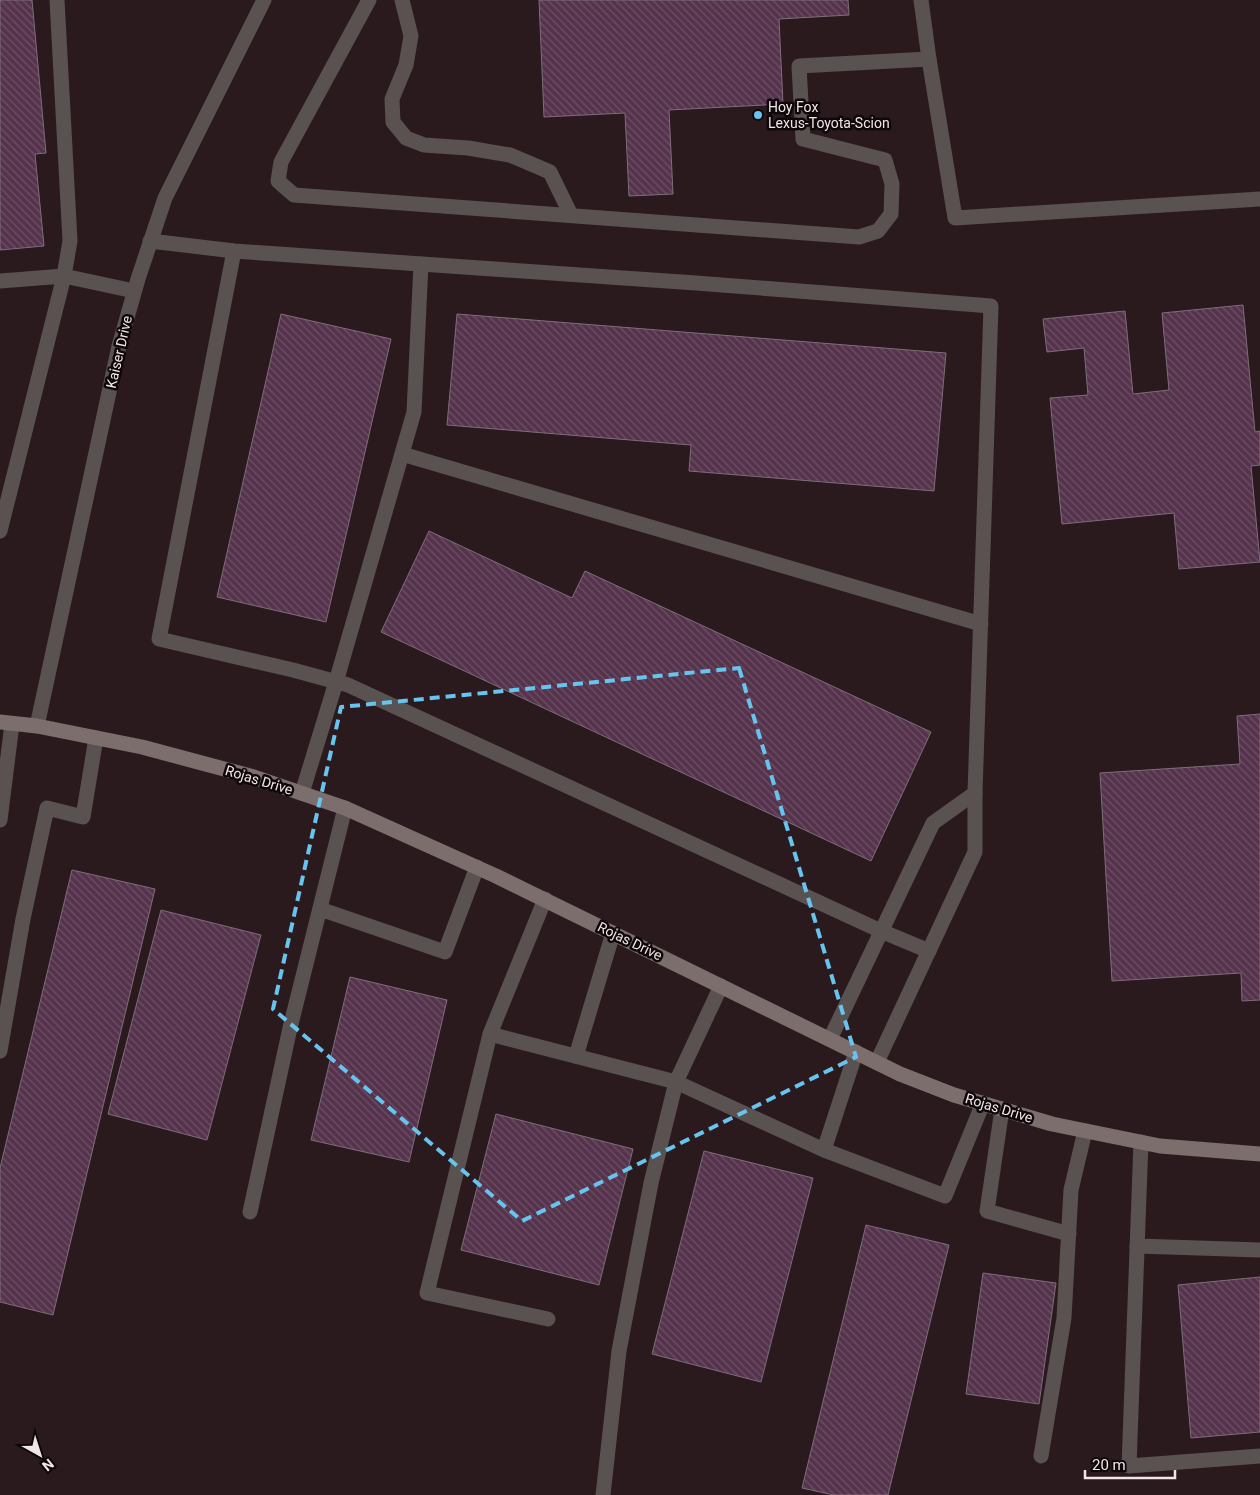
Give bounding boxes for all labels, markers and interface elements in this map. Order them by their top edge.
place label: Hoy Fox Lexus-Toyota-Scion [768,99,890,131]
marker: Hoy Fox Lexus-Toyota-Scion [752,109,764,121]
street label: Kaiser Drive [103,314,135,390]
street label: Rojas Drive [223,762,295,798]
street label: Rojas Drive [595,919,665,963]
street label: Rojas Drive [963,1090,1035,1126]
north arrow [15,1430,65,1480]
scale bar [1085,1448,1175,1480]
text: N [39,1456,57,1474]
text: 20 m [1092,1456,1126,1474]

